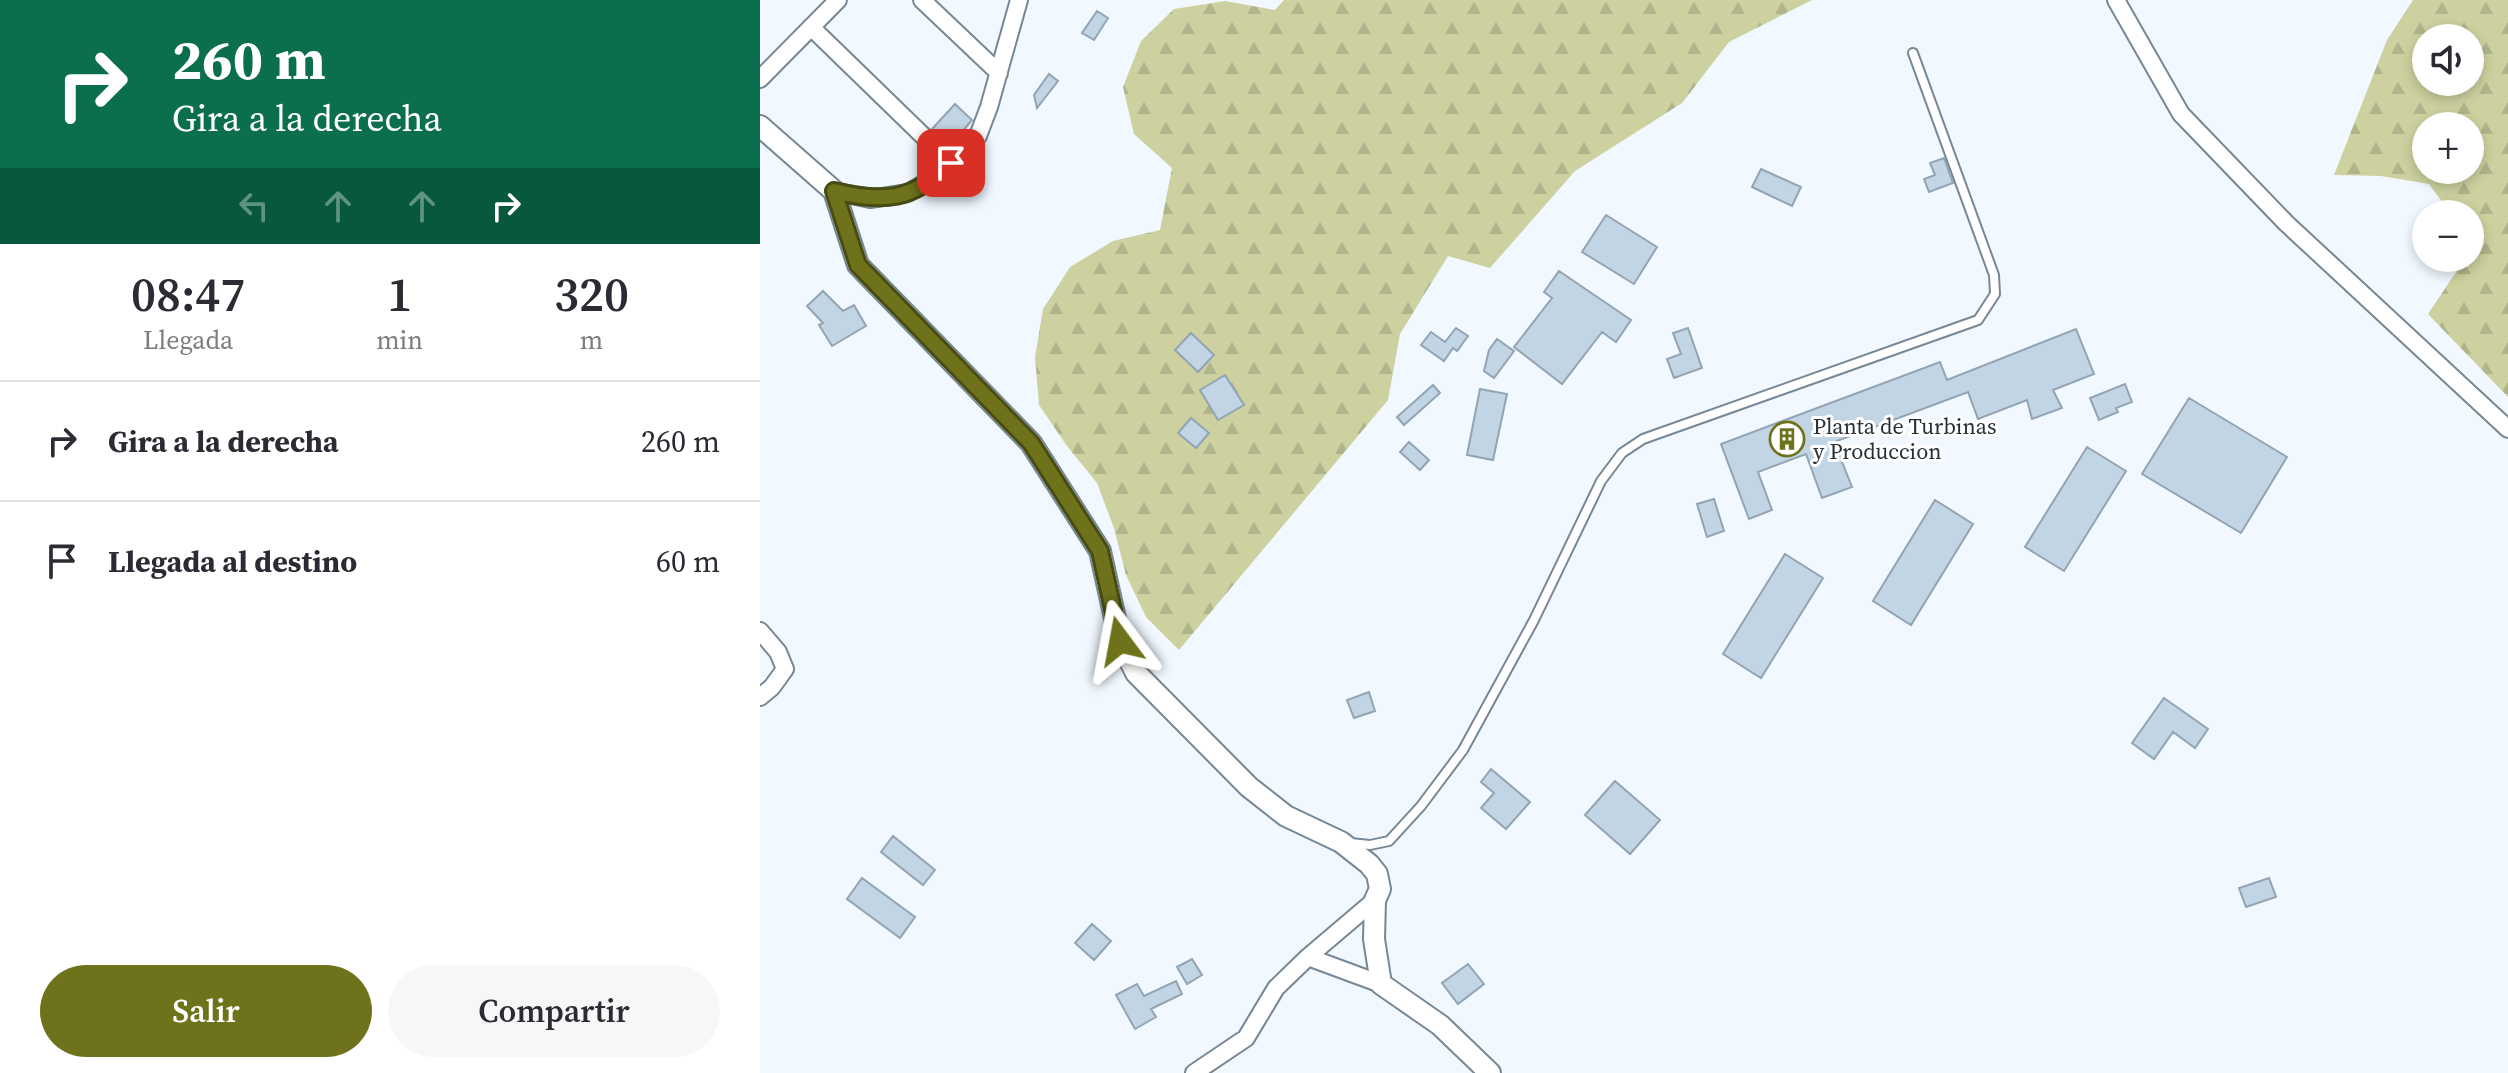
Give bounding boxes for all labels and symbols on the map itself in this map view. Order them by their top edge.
pin [917,129,985,197]
place label: Planta de Turbinas y Produccion [1813,411,1996,466]
building icon: Planta de Turbinas y Produccion [1768,420,1806,458]
position arrow [1078,599,1162,683]

